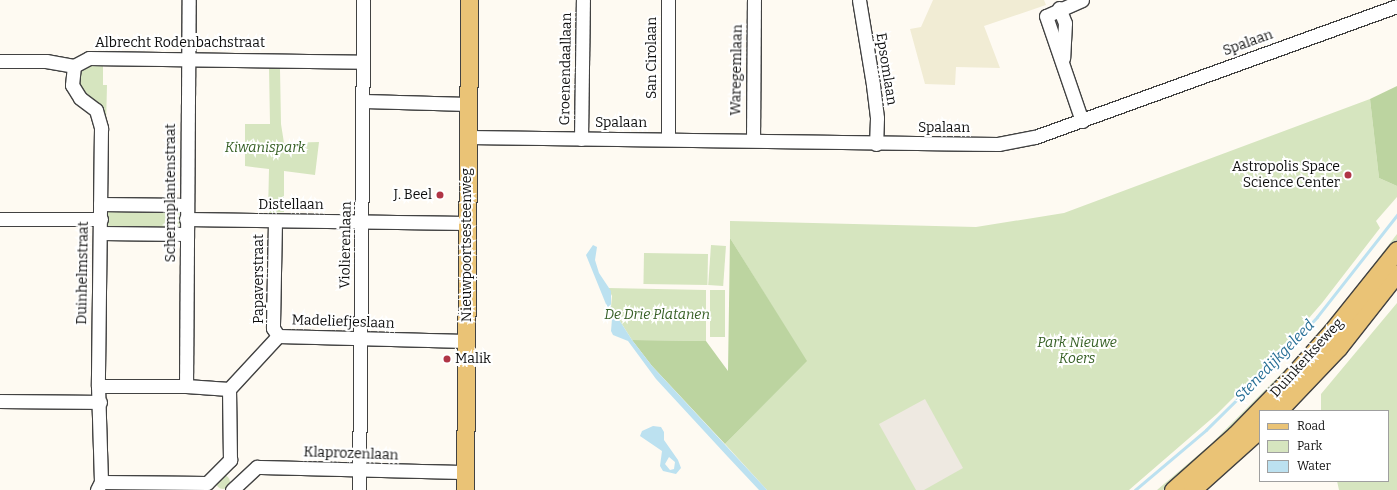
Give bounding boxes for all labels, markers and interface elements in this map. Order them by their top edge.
street label: Groenendaallaan [557,12,575,126]
street label: San Cirolaan [644,17,660,99]
street label: Waregemlaan [728,24,746,116]
street label: Spalaan [1221,26,1275,60]
street label: Epsomlaan [872,32,900,106]
street label: Albrecht Rodenbachstraat [95,35,265,51]
street label: Spalaan [595,115,647,131]
street label: Spalaan [918,120,970,136]
street label: Schermplantenstraat [163,124,179,262]
park label: Kiwanispark [225,140,305,156]
place label: Astropolis Space Science Center [1232,159,1340,192]
street label: Nieuwpoortsesteenweg [459,168,475,322]
marker: Astropolis Space Science Center [1343,170,1353,180]
place label: J. Beel [393,187,432,203]
marker: J. Beel [435,190,445,200]
street label: Distellaan [258,197,324,213]
street label: Violierenlaan [337,201,355,289]
street label: Duinhelmstraat [74,221,92,325]
street label: Papaverstraat [251,234,267,324]
park label: De Drie Platanen [604,307,710,323]
street label: Madeliefjeslaan [291,312,395,332]
street label: Duinkerkseweg [1267,315,1347,401]
water label: Stenedijkgeleed [1231,316,1319,406]
park label: Park Nieuwe Koers [1037,335,1117,368]
place label: Malik [455,351,491,367]
marker: Malik [442,354,452,364]
legend [1259,410,1389,482]
text: Road [1297,419,1325,433]
text: Park [1297,439,1322,453]
street label: Klaprozenlaan [303,444,399,464]
text: Water [1297,459,1331,473]

